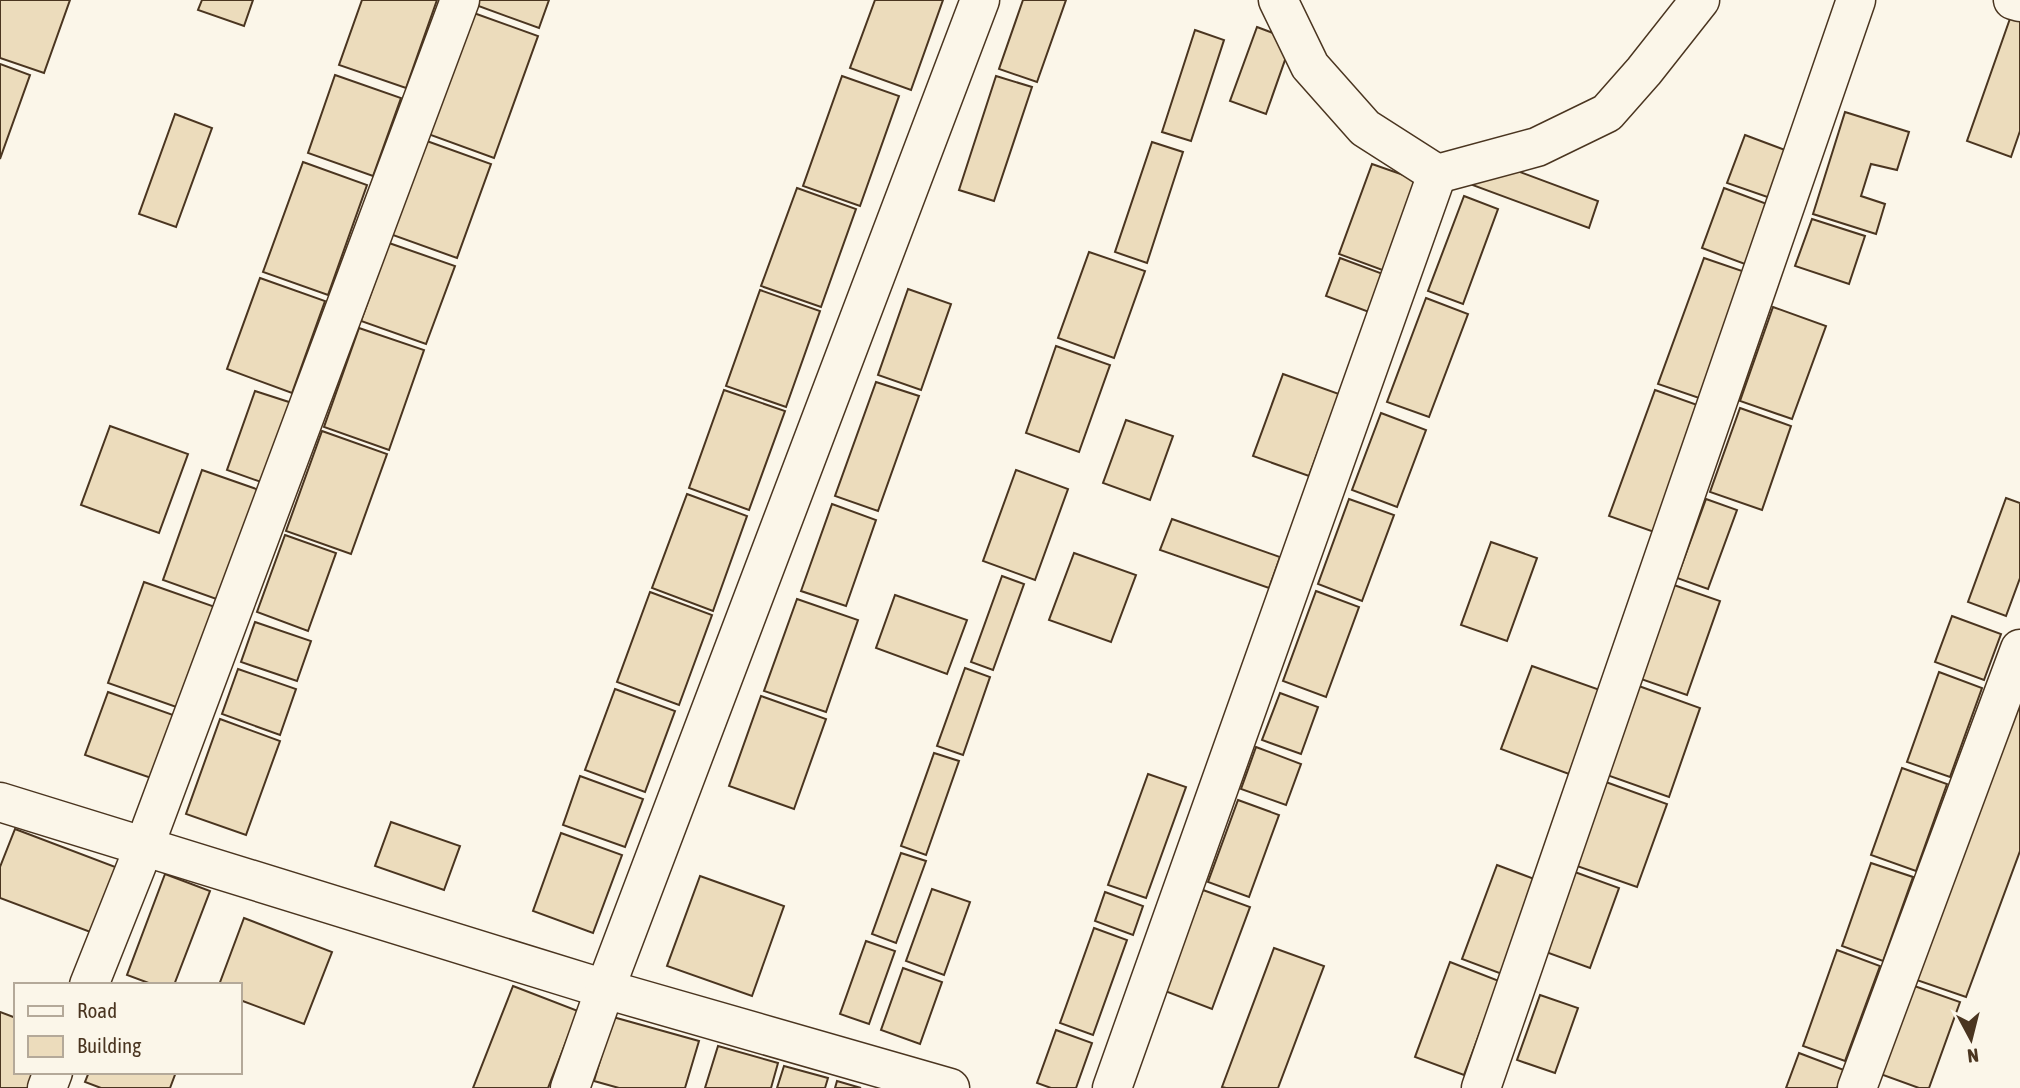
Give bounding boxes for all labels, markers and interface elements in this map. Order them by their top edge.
legend [14,983,242,1074]
text: Road [77,998,117,1022]
north arrow [1936,1004,2006,1074]
text: Building [77,1033,141,1057]
text: N [1966,1044,1980,1067]

